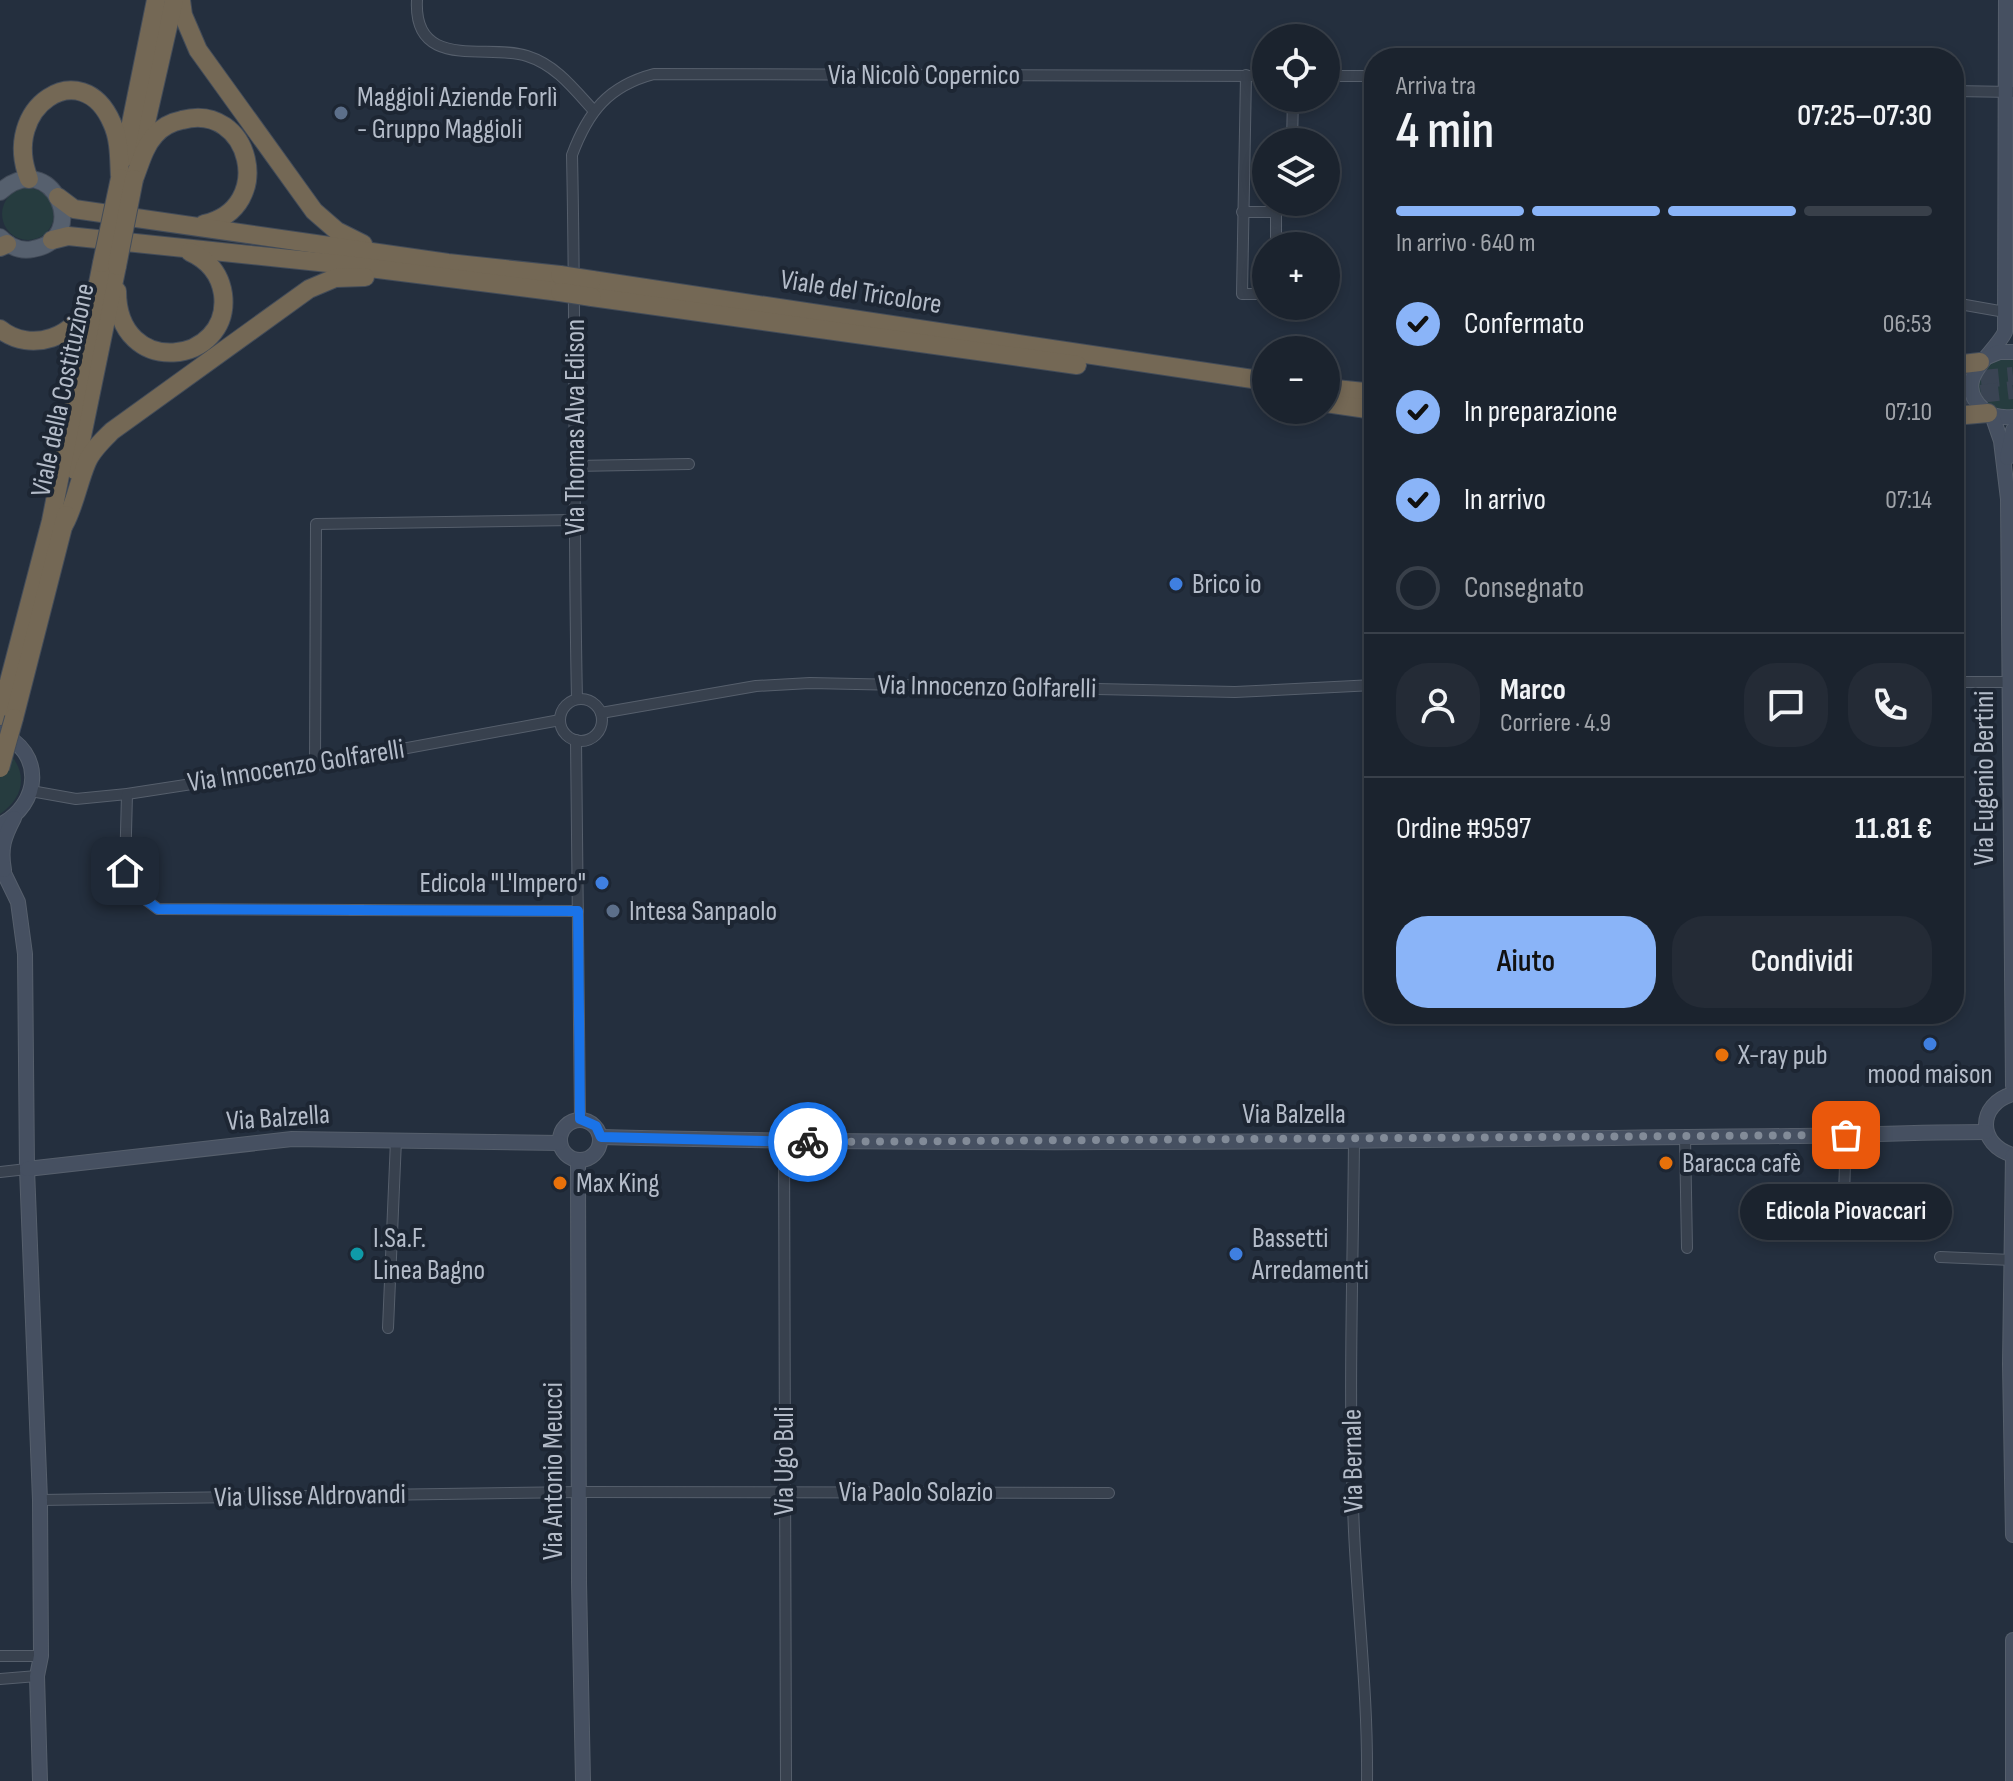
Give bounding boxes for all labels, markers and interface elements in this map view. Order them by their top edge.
map controls [1252,24,1340,424]
button: locate [1252,24,1340,112]
street label: Via Nicolò Copernico [828,59,1020,92]
text: Arriva tra [1396,71,1476,102]
place label: Maggioli Aziende Forlì - Gruppo Maggioli [357,81,557,146]
text: 07:25–07:30 [1797,98,1932,134]
text: 4 min [1396,100,1494,163]
marker: Maggioli Aziende Forlì - Gruppo Maggioli [332,104,350,122]
button: layers [1252,128,1340,216]
text: In arrivo · 640 m [1396,228,1536,259]
button: + [1252,232,1340,320]
street label: Viale del Tricolore [778,263,944,321]
street label: Viale della Costituzione [24,280,102,500]
icon: check [1396,302,1440,346]
text: Confermato [1464,306,1584,342]
text: 06:53 [1883,309,1932,340]
street label: Via Thomas Alva Edison [559,319,592,535]
button: − [1252,336,1340,424]
icon: check [1396,390,1440,434]
text: In preparazione [1464,394,1618,430]
text: 07:10 [1885,397,1932,428]
icon: check [1396,478,1440,522]
text: In arrivo [1464,482,1546,518]
text: 07:14 [1885,485,1932,516]
place label: Brico io [1192,568,1262,601]
text: Consegnato [1464,570,1584,606]
marker: Brico io [1167,575,1185,593]
button: person [1396,663,1480,747]
button: chat [1744,663,1828,747]
button: phone [1848,663,1932,747]
street label: Via Innocenzo Golfarelli [877,669,1097,705]
text: Marco [1500,672,1566,708]
street label: Via Eugenio Bertini [1968,691,2001,865]
text: Corriere · 4.9 [1500,708,1611,739]
street label: Via Innocenzo Golfarelli [185,733,407,799]
text: Ordine #9597 [1396,811,1531,847]
text: 11.81 € [1855,811,1932,847]
pin [91,837,159,905]
icon: home [103,849,147,893]
place label: Edicola "L'Impero" [419,867,586,900]
marker: Edicola "L'Impero" [593,874,611,892]
place label: Intesa Sanpaolo [629,895,777,928]
marker: Intesa Sanpaolo [604,902,622,920]
button: Aiuto [1396,916,1656,1008]
button: Condividi [1672,916,1932,1008]
marker: mood maison [1921,1035,1939,1053]
place label: X-ray pub [1737,1039,1828,1072]
marker: X-ray pub [1713,1046,1731,1064]
place label: mood maison [1868,1058,1992,1091]
street label: Via Balzella [225,1098,331,1138]
street label: Via Balzella [1242,1098,1346,1131]
pin [1812,1101,1880,1169]
courier [768,1102,848,1182]
icon: bag [1824,1113,1868,1157]
icon: bike [786,1120,830,1164]
place label: Baracca cafè [1682,1147,1801,1180]
marker: Baracca cafè [1657,1154,1675,1172]
place label: Max King [576,1167,659,1200]
marker: Max King [551,1174,569,1192]
callout: Edicola Piovaccari [1740,1183,1952,1239]
text: Edicola Piovaccari [1766,1196,1926,1227]
place label: I.Sa.F. Linea Bagno [373,1222,485,1287]
place label: Bassetti Arredamenti [1251,1222,1369,1287]
marker: I.Sa.F. Linea Bagno [348,1245,366,1263]
marker: Bassetti Arredamenti [1227,1245,1245,1263]
street label: Via Antonio Meucci [537,1382,570,1560]
street label: Via Ugo Buli [768,1406,801,1516]
street label: Via Bernale [1336,1409,1370,1513]
street label: Via Paolo Solazio [839,1476,993,1509]
street label: Via Ulisse Aldrovandi [214,1478,406,1514]

